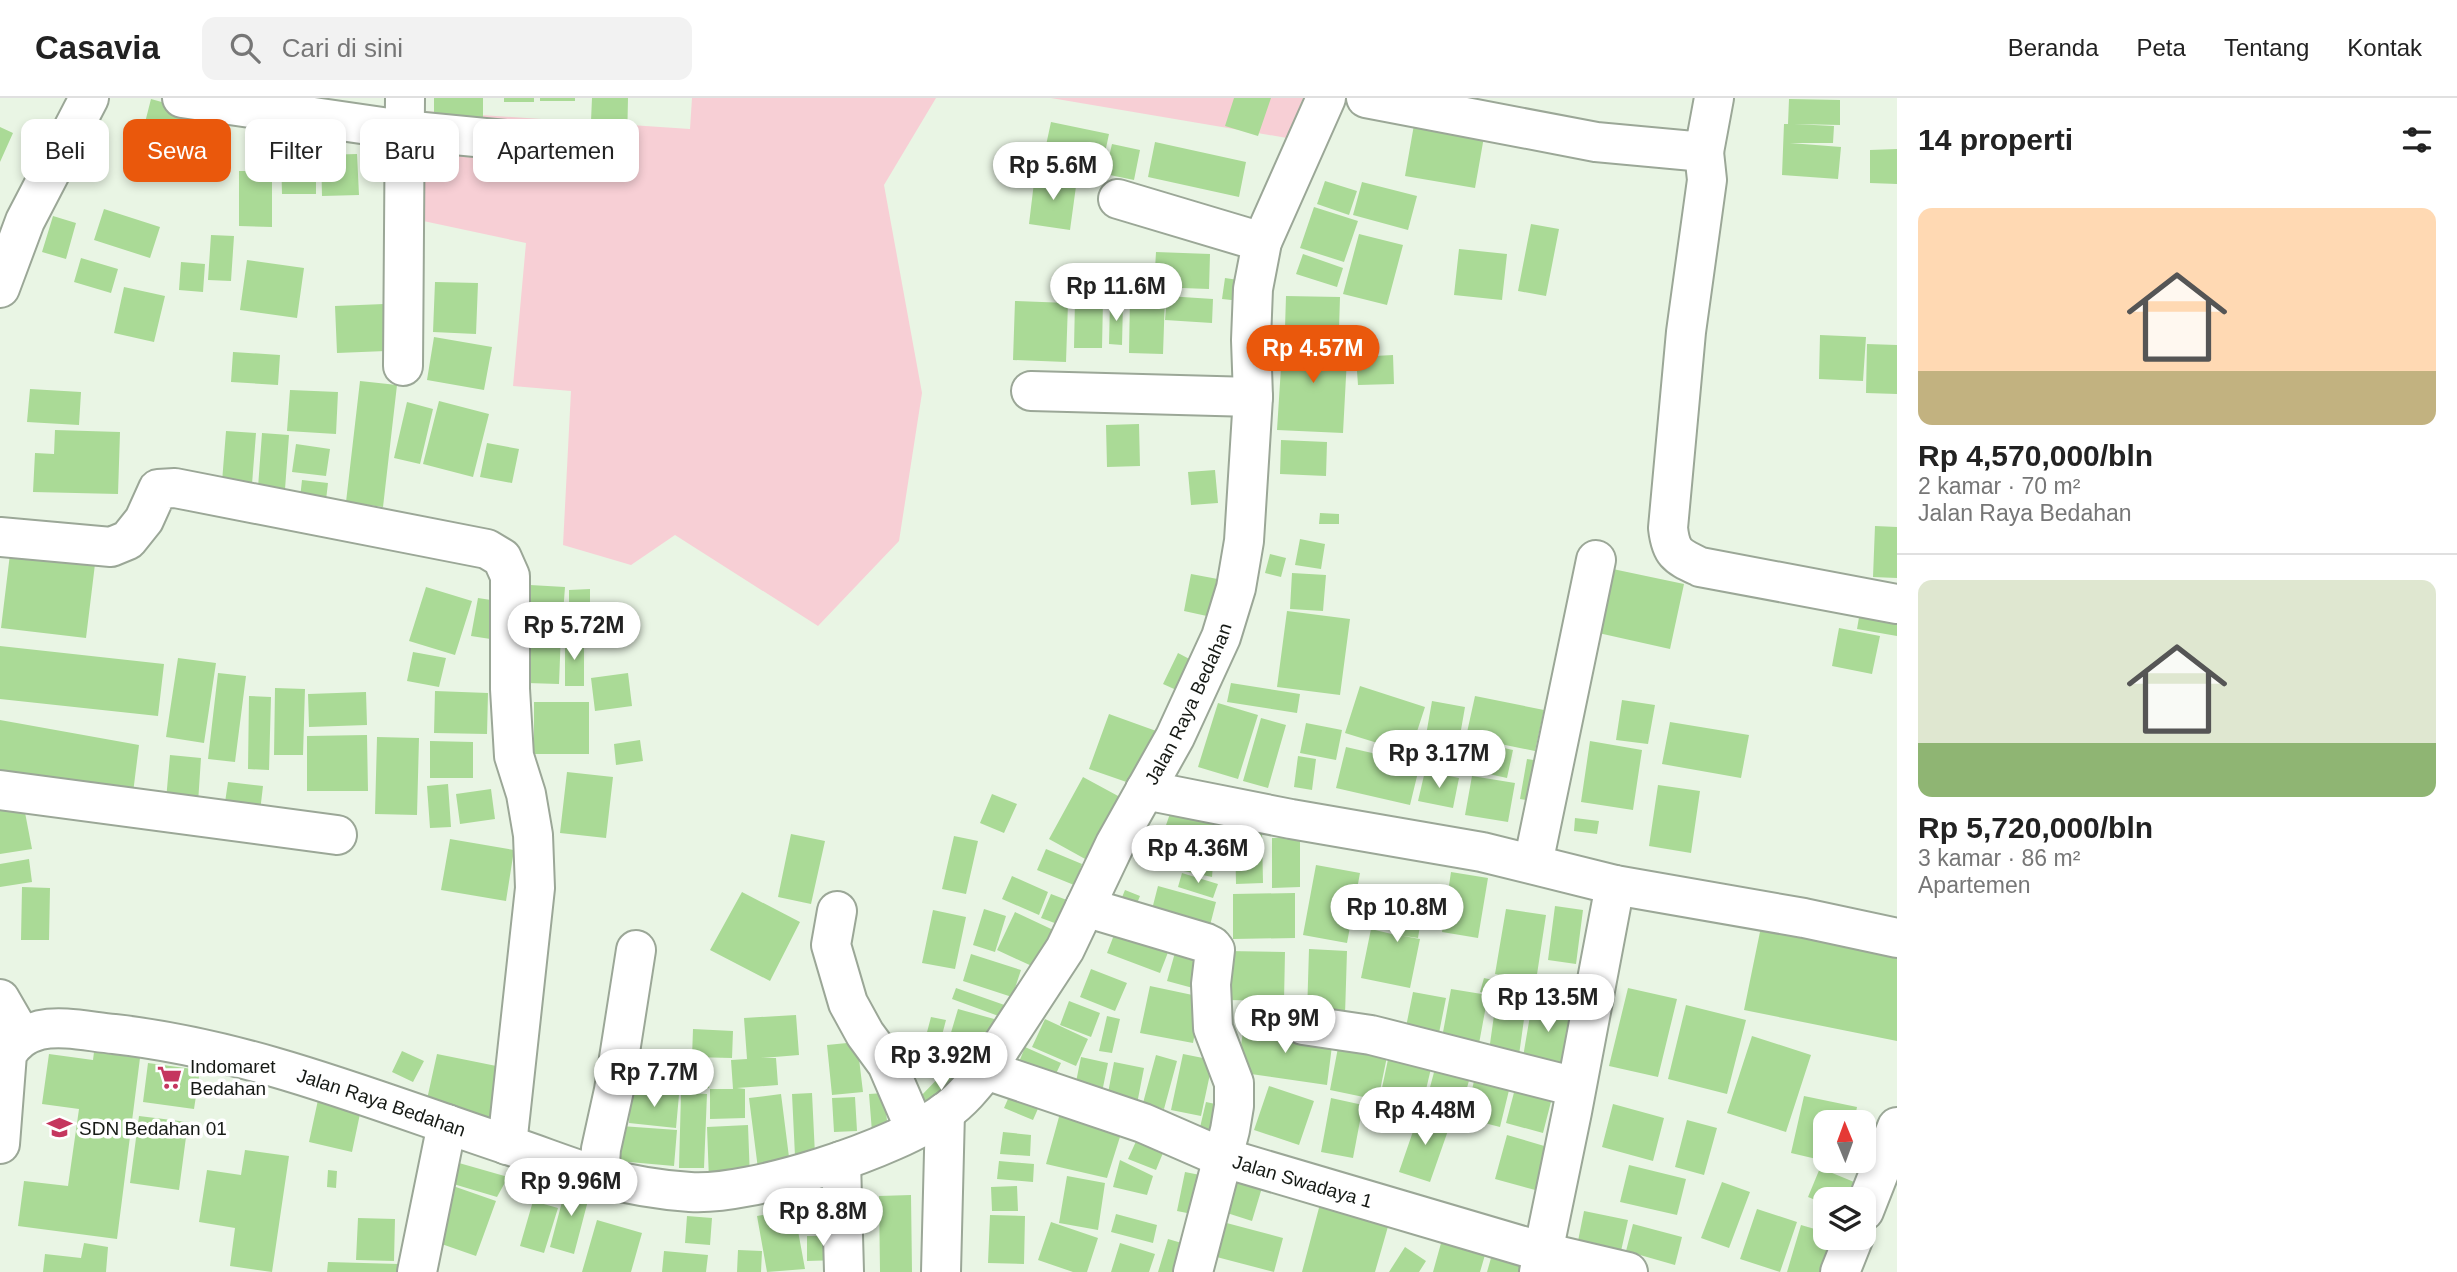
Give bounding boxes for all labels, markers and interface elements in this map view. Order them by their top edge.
search box [202,17,692,80]
text: Casavia [35,29,160,66]
icon: search [226,29,264,67]
text: Cari di sini [282,33,403,63]
text: Beranda [2008,34,2099,61]
text: Peta [2137,34,2186,61]
text: Tentang [2224,34,2309,61]
text: Kontak [2347,34,2422,61]
chip: Beli [21,119,109,182]
chip: Sewa [123,119,231,182]
chip: Filter [245,119,346,182]
chip: Baru [360,119,459,182]
chip: Apartemen [473,119,639,182]
icon: filters [2398,121,2436,159]
text: 14 properti [1918,123,2073,156]
pin: Rp 5.6M [988,142,1118,202]
text: Rp 5.6M [1009,152,1097,178]
icon: home [2114,254,2240,380]
pin: Rp 11.6M [1044,264,1188,323]
text: Rp 11.6M [1066,273,1166,299]
pin: Rp 4.57M [1241,326,1385,385]
text: Rp 4.57M [1263,335,1363,361]
text: Rp 4,570,000/bln [1918,439,2153,472]
text: 2 kamar · 70 m² [1918,473,2080,499]
text: Jalan Raya Bedahan [1918,500,2132,526]
pin: Rp 5.72M [502,602,646,662]
text: Rp 5.72M [524,612,624,638]
street label: Jalan Raya Bedahan [1141,621,1236,788]
icon: home [2114,626,2240,752]
pin: Rp 3.17M [1367,730,1511,790]
text: Rp 3.17M [1389,740,1489,766]
text: Rp 5,720,000/bln [1918,811,2153,844]
pin: Rp 4.36M [1126,826,1270,885]
text: Rp 4.36M [1148,835,1248,861]
text: 3 kamar · 86 m² [1918,845,2080,871]
text: Apartemen [1918,872,2031,898]
pin: Rp 10.8M [1325,884,1469,944]
text: Rp 10.8M [1347,894,1447,920]
pin: Rp 13.5M [1476,974,1620,1034]
text: Rp 13.5M [1498,984,1598,1010]
pin: Rp 9M [1236,996,1334,1055]
text: Rp 9M [1251,1005,1320,1031]
pin: Rp 3.92M [869,1032,1013,1092]
text: Rp 3.92M [891,1042,991,1068]
pin: Rp 7.7M [589,1049,719,1109]
place label: Indomaret Bedahan [190,1056,276,1099]
text: Rp 7.7M [610,1059,698,1085]
supermarket icon: Indomaret Bedahan [156,1063,184,1091]
street label: Jalan Raya Bedahan [294,1064,468,1141]
pin: Rp 4.48M [1353,1088,1497,1147]
text: Rp 4.48M [1375,1097,1475,1123]
north arrow [1813,1110,1876,1172]
map controls [1813,1110,1876,1250]
school or university icon: SDN Bedahan 01 [45,1114,73,1142]
place label: SDN Bedahan 01 [79,1118,227,1139]
street label: Jalan Swadaya 1 [1230,1151,1375,1212]
pin: Rp 9.96M [499,1158,643,1218]
text: Rp 9.96M [521,1168,621,1194]
button: layers [1813,1187,1876,1250]
pin: Rp 8.8M [758,1188,888,1248]
text: Rp 8.8M [779,1198,867,1224]

